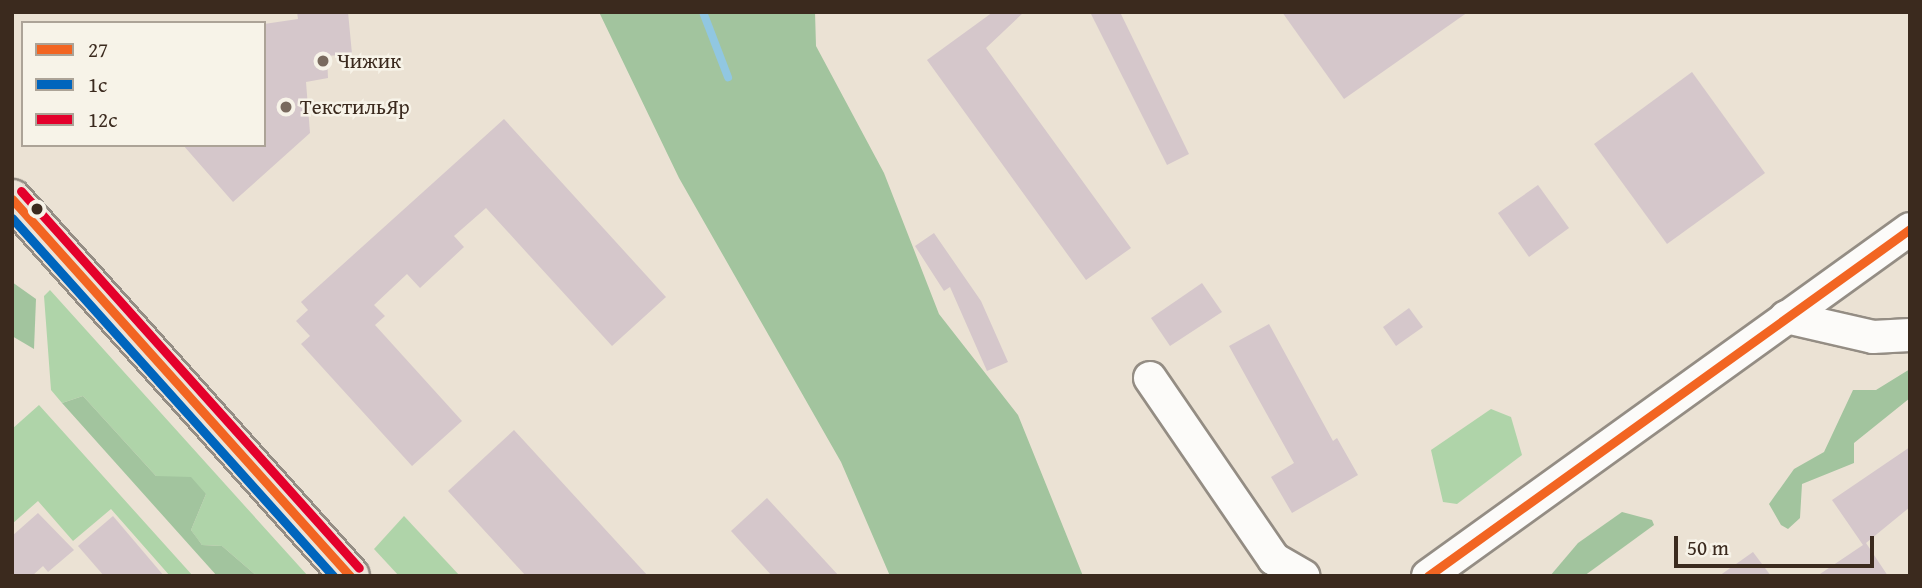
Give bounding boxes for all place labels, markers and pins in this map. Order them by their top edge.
place label: Чижик [337,48,401,74]
marker: Чижик [315,53,331,69]
place label: ТекстильЯр [300,94,410,120]
marker: ТекстильЯр [278,99,294,115]
unlabelled marker [30,202,44,216]

